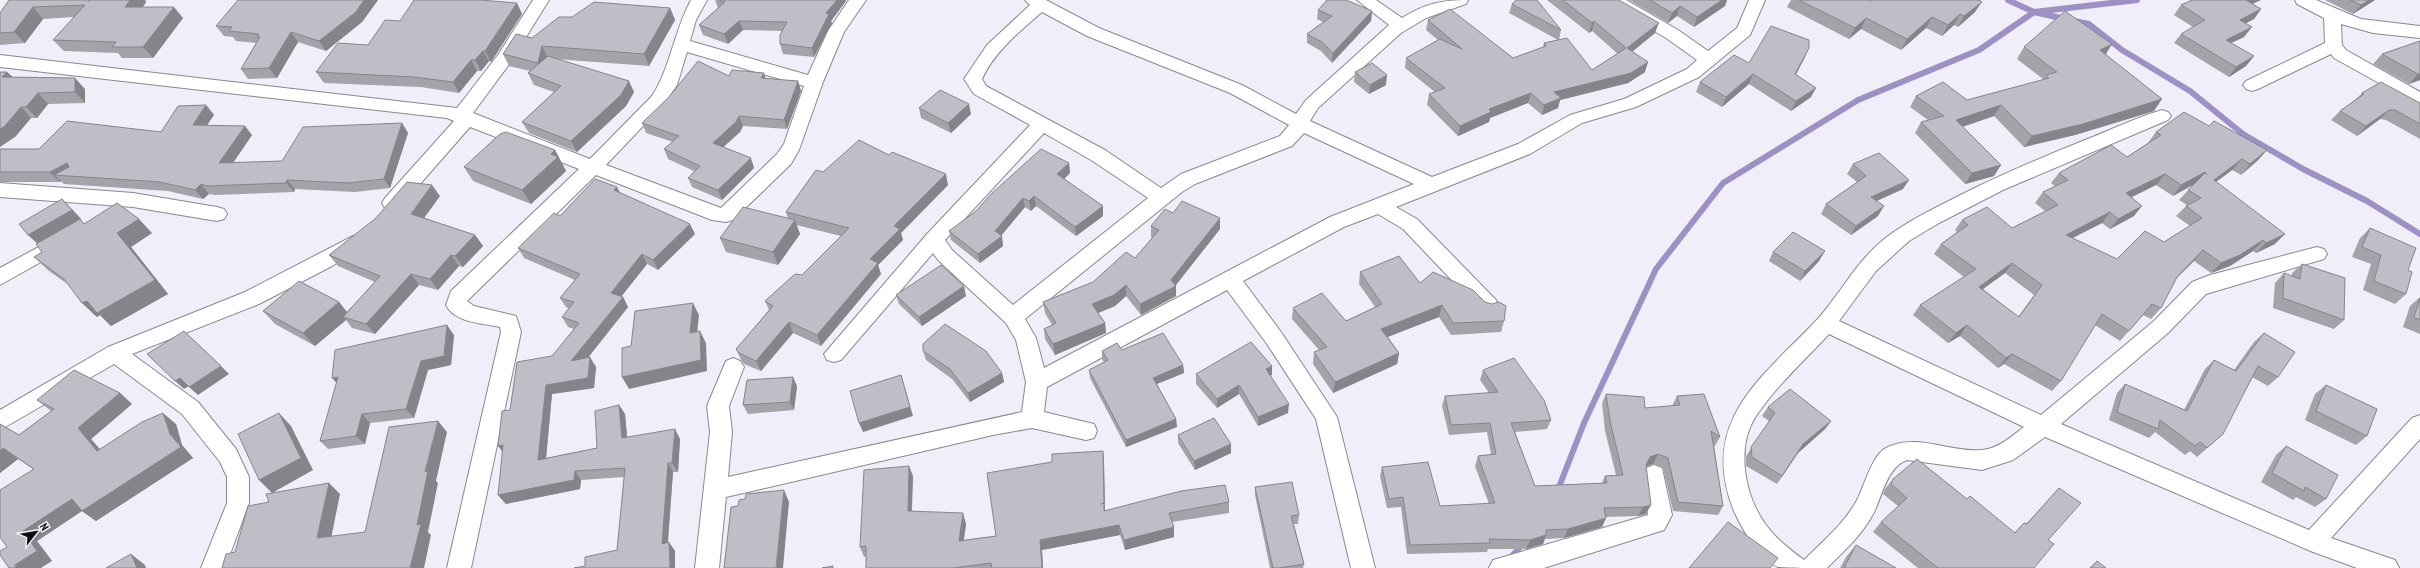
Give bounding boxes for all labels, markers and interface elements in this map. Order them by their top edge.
north arrow [16,512,56,552]
text: N [37,521,52,533]

